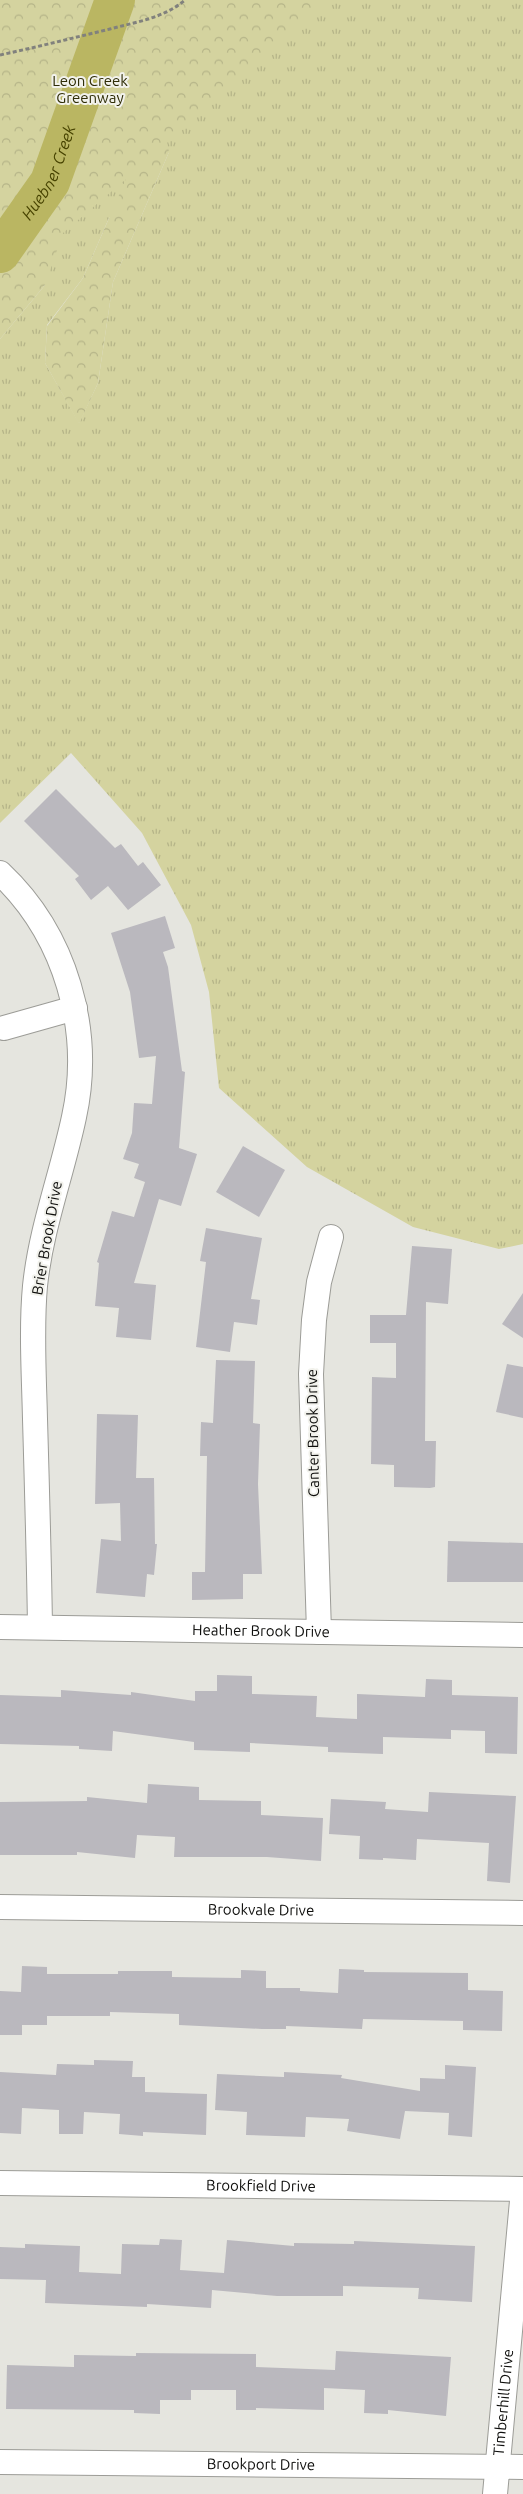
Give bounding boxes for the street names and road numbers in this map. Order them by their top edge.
street label: Brier Brook Drive [28,1180,65,1296]
street label: Canter Brook Drive [303,1369,322,1497]
street label: Heather Brook Drive [192,1621,330,1640]
street label: Brookvale Drive [208,1900,314,1919]
street label: Brookfield Drive [206,2176,316,2195]
street label: Timberhill Drive [490,2348,516,2456]
street label: Brookport Drive [207,2455,315,2473]

